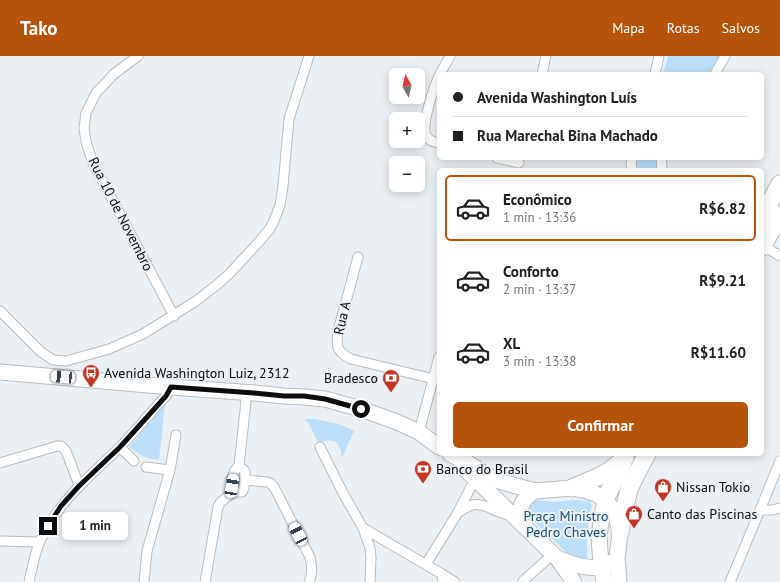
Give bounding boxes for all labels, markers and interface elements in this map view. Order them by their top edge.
text: Tako [20,16,58,40]
text: Mapa [612,19,645,37]
text: Rotas [667,19,700,37]
text: Salvos [722,19,760,37]
north arrow [389,68,425,104]
map controls [389,68,425,192]
text: Avenida Washington Luís [477,88,637,107]
button: + [389,112,425,148]
text: Rua Marechal Bina Machado [477,126,658,145]
street label: Rua 10 de Novembro [85,154,157,274]
button: − [389,156,425,192]
icon: car [455,190,491,226]
text: Econômico [503,190,572,209]
text: R$6.82 [699,199,746,218]
text: 1 min · 13:36 [503,209,576,226]
icon: car [455,262,491,298]
text: Conforto [503,262,559,281]
text: R$9.21 [699,271,746,290]
text: 2 min · 13:37 [503,281,576,298]
street label: Rua A [329,299,355,337]
icon: car [455,334,491,370]
text: XL [503,334,520,353]
text: R$11.60 [691,343,746,362]
text: 3 min · 13:38 [503,353,576,370]
bus stop icon: Avenida Washington Luiz, 2312 [81,363,101,388]
place label: Avenida Washington Luiz, 2312 [104,364,290,382]
bank icon: Bradesco [381,368,401,393]
place label: Bradesco [324,369,378,387]
car [51,370,75,384]
route start [352,400,370,418]
button: Confirmar [453,402,748,448]
bank icon: Banco do Brasil [413,459,433,484]
place label: Banco do Brasil [436,460,528,478]
car [224,473,240,499]
shop icon: Nissan Tokio [653,477,673,502]
place label: Nissan Tokio [676,478,750,496]
shop icon: Canto das Piscinas [624,504,644,529]
place label: Canto das Piscinas [647,505,757,523]
park label: Praça Ministro Pedro Chaves [523,507,609,541]
callout: 1 min [62,512,128,540]
route end [39,517,57,535]
text: 1 min [79,517,111,534]
car [287,521,309,547]

